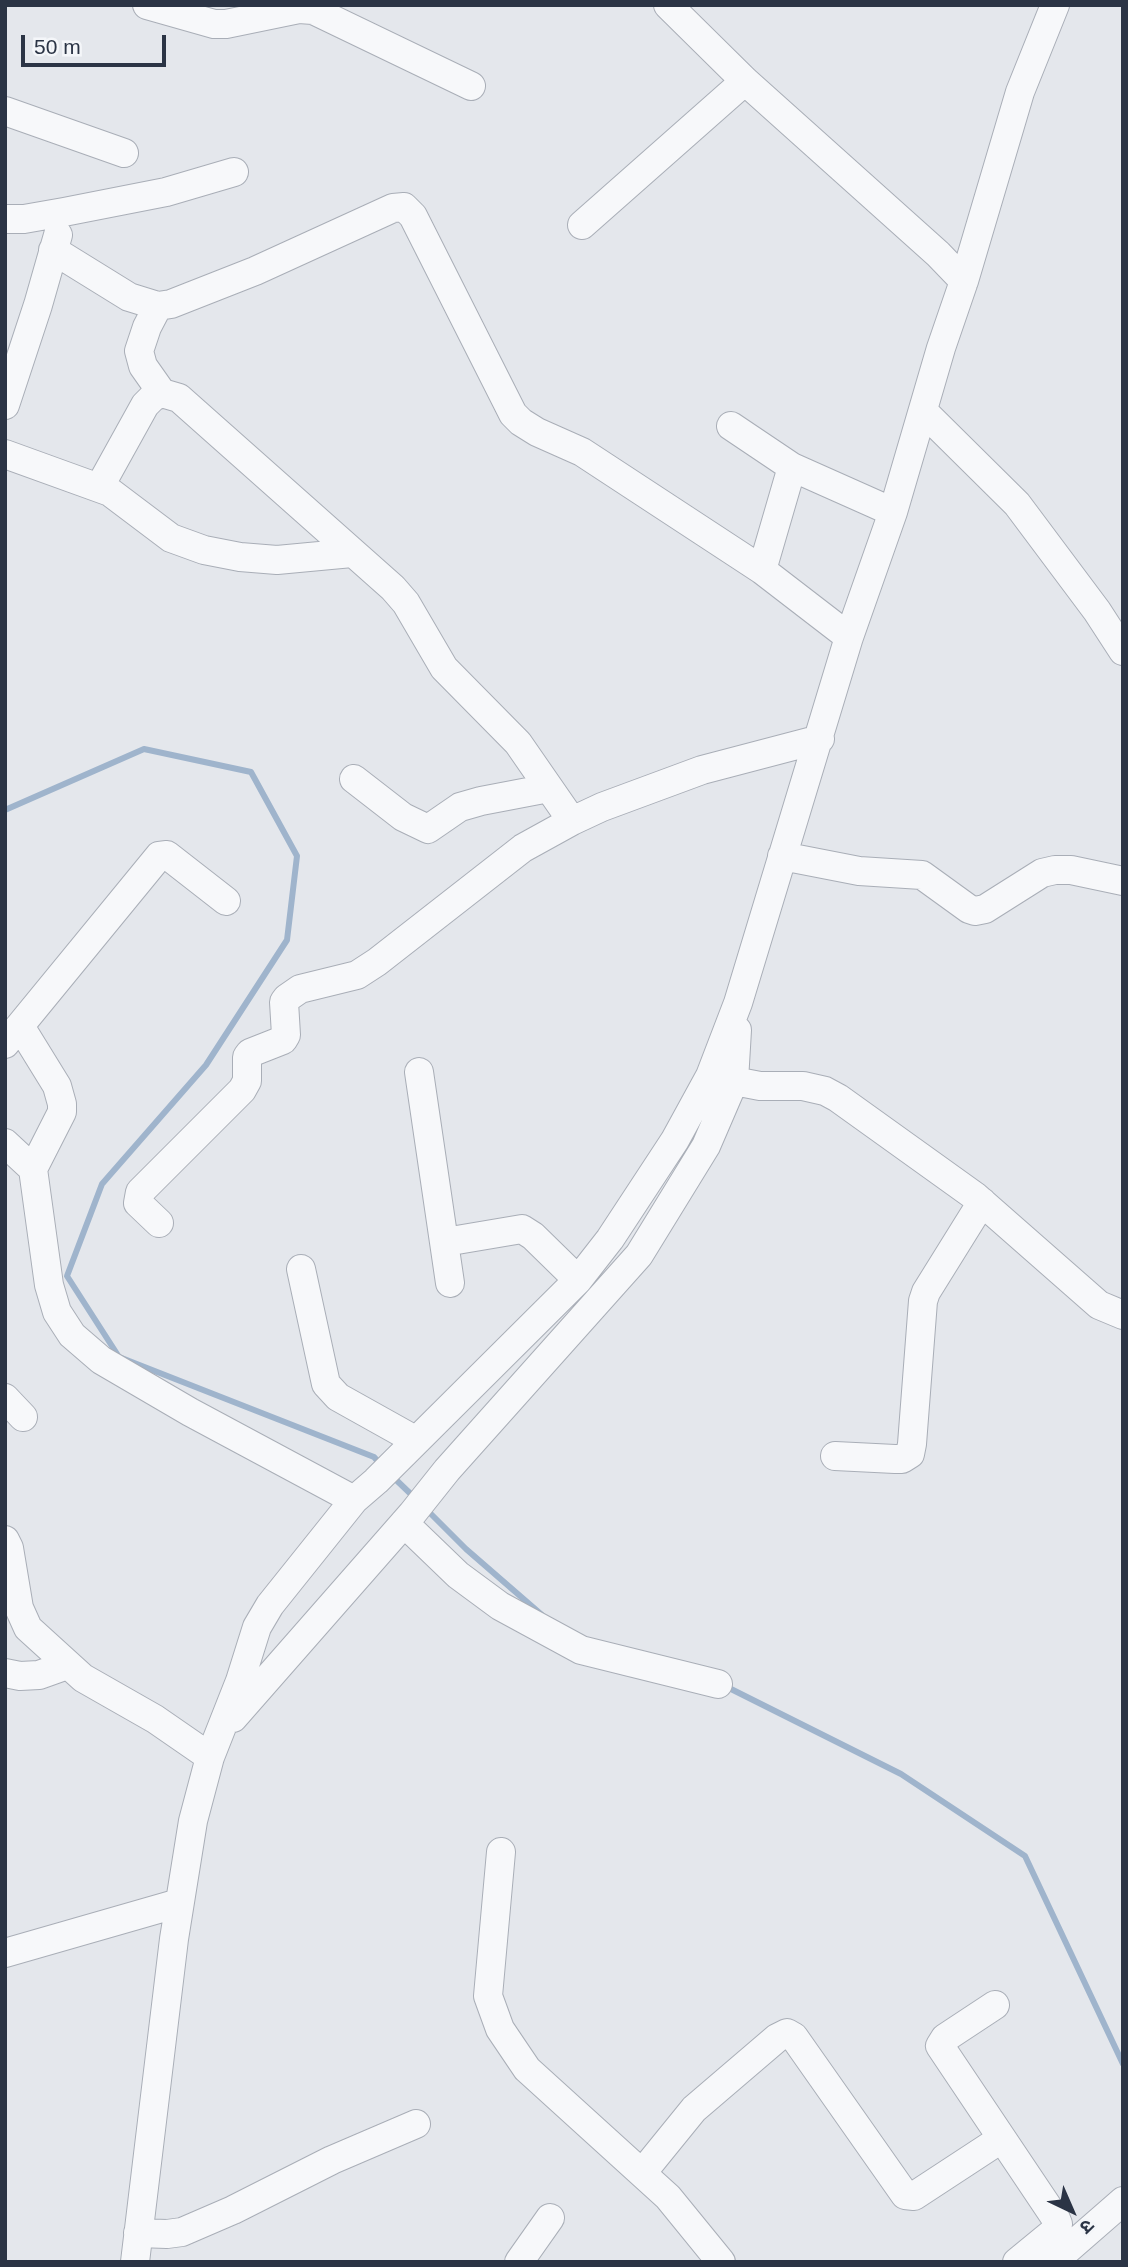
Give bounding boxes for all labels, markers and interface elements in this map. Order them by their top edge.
scale bar [24,21,170,65]
text: 50 m [34,35,81,58]
north arrow [1037,2176,1107,2246]
text: उ [1076,2215,1098,2238]

